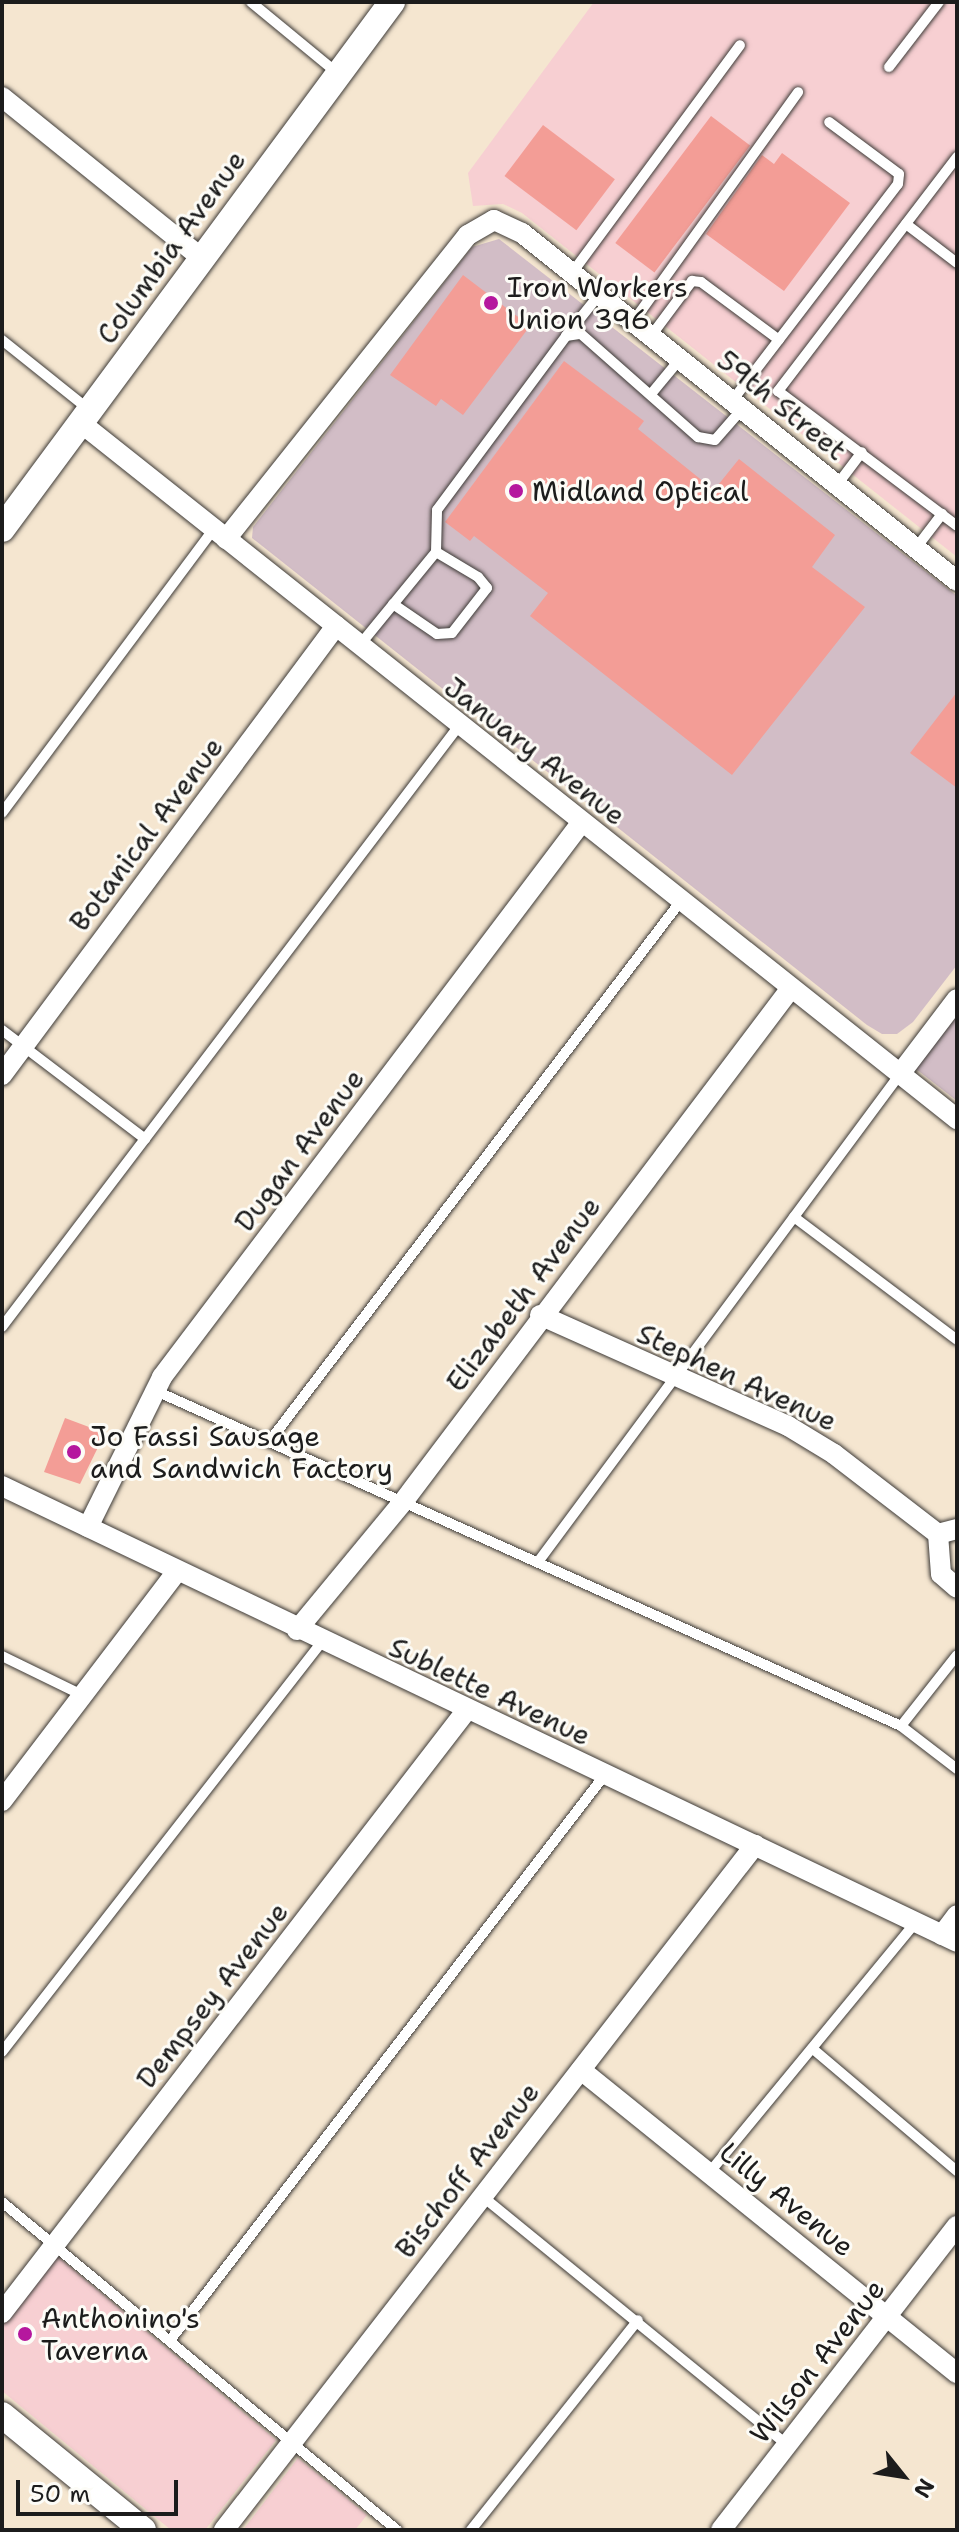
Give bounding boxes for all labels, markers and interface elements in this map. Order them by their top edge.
street label: Columbia Avenue [90,144,252,350]
place label: Iron Workers Union 396 [507,270,688,336]
marker: Iron Workers Union 396 [482,294,500,312]
street label: 59th Street [711,343,853,467]
place label: Midland Optical [532,474,749,508]
marker: Midland Optical [507,482,525,500]
street label: January Avenue [438,670,632,832]
street label: Botanical Avenue [62,730,230,938]
street label: Dugan Avenue [227,1062,371,1238]
street label: Elizabeth Avenue [439,1190,607,1398]
street label: Stephen Avenue [632,1316,842,1438]
place label: Jo Fassi Sausage and Sandwich Factory [90,1419,393,1485]
marker: Jo Fassi Sausage and Sandwich Factory [65,1443,83,1461]
street label: Sublette Avenue [384,1630,596,1752]
street label: Dempsey Avenue [129,1895,295,2095]
street label: Bischoff Avenue [388,2075,546,2265]
street label: Lilly Avenue [713,2135,861,2263]
street label: Wilson Avenue [743,2272,891,2450]
place label: Anthonino's Taverna [41,2301,200,2367]
marker: Anthonino's Taverna [16,2325,34,2343]
north arrow [863,2436,943,2516]
scale bar [20,2464,182,2514]
text: N [907,2473,941,2503]
text: 50 m [30,2478,90,2510]

